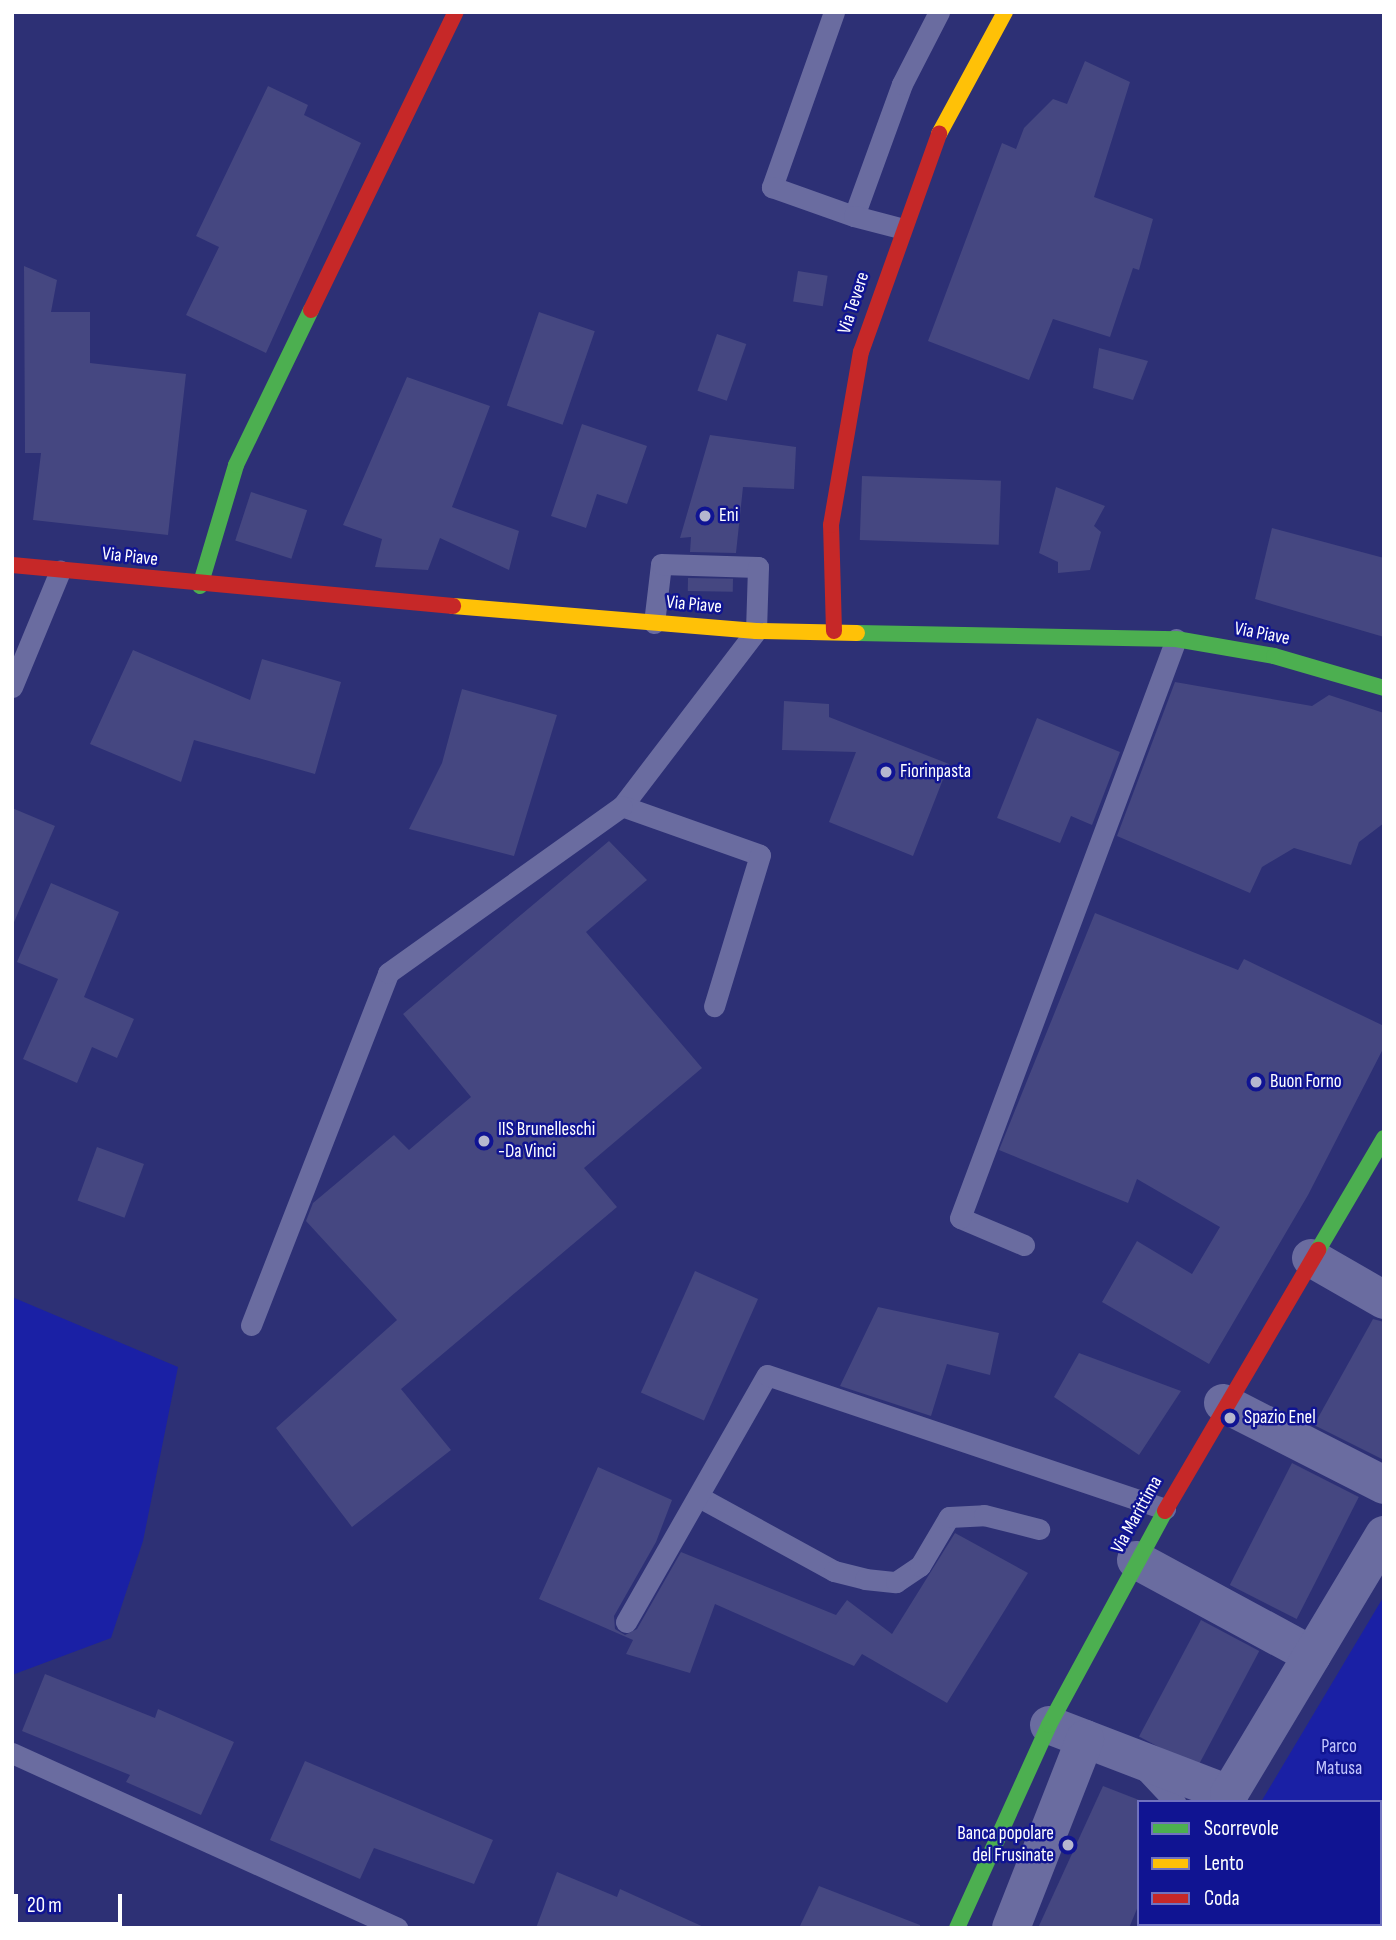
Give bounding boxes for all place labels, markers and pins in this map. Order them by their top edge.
place label: Eni [719,505,738,527]
marker: Eni [697,508,713,524]
place label: Fiorinpasta [900,761,971,783]
marker: Fiorinpasta [878,764,894,780]
place label: Buon Forno [1270,1071,1342,1093]
marker: Buon Forno [1248,1074,1264,1090]
place label: IIS Brunelleschi -Da Vinci [498,1119,595,1163]
marker: IIS Brunelleschi -Da Vinci [476,1133,492,1149]
place label: Spazio Enel [1244,1407,1316,1429]
marker: Spazio Enel [1222,1410,1238,1426]
place label: Banca popolare del Frusinate [957,1823,1054,1867]
marker: Banca popolare del Frusinate [1060,1837,1076,1853]

